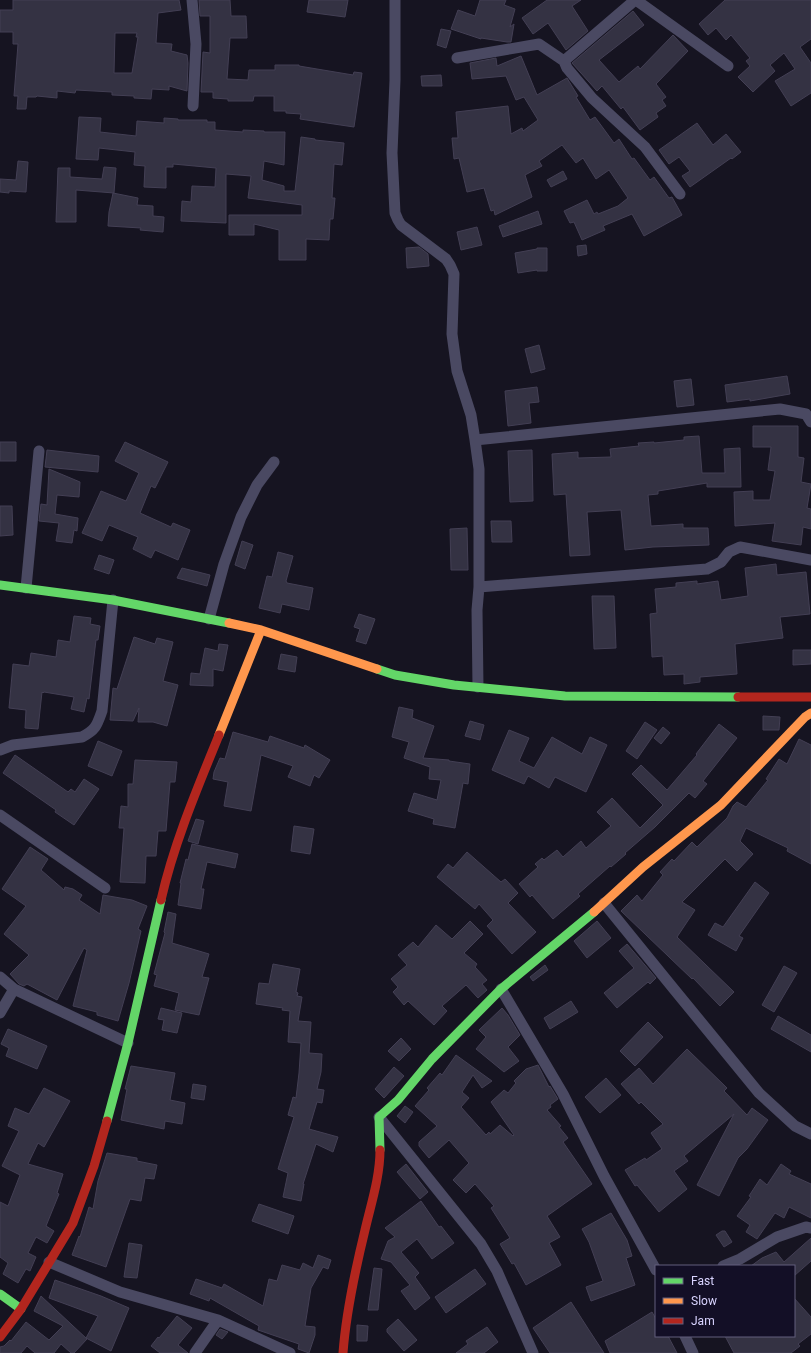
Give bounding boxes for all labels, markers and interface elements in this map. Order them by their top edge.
legend [655,1265,795,1337]
text: Fast [691,1274,714,1288]
text: Slow [691,1294,717,1308]
text: Jam [691,1314,715,1328]

